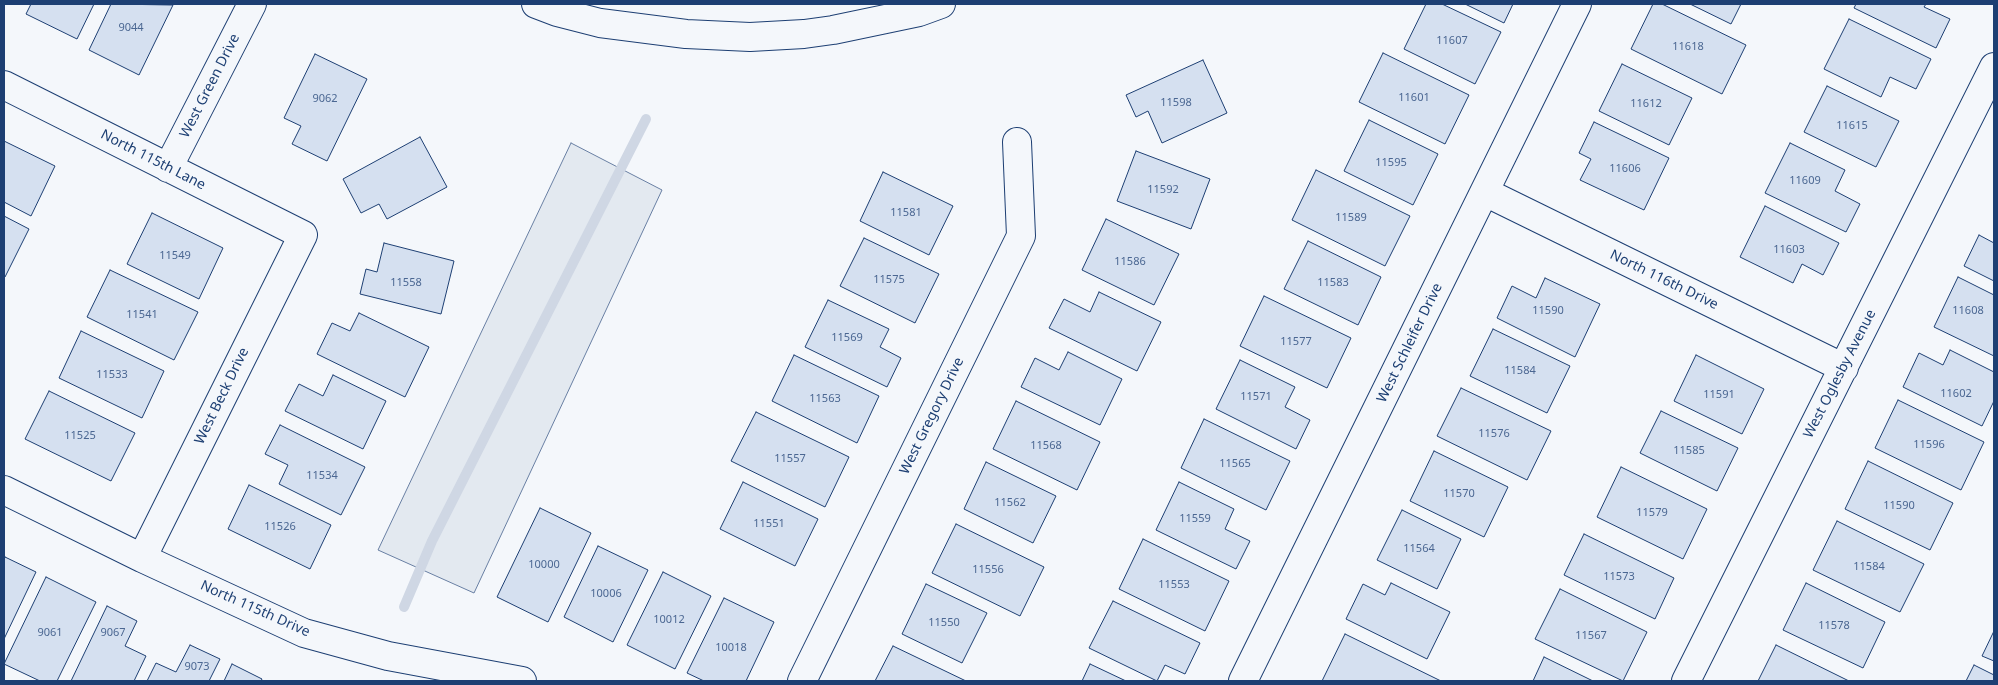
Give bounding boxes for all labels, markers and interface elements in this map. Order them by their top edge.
house number: 9044 [118,21,144,35]
street label: West Green Drive [177,31,243,141]
house number: 11607 [1436,34,1468,48]
house number: 11618 [1672,40,1704,54]
house number: 11601 [1398,91,1430,105]
house number: 9062 [312,92,338,106]
house number: 11598 [1160,96,1192,110]
house number: 11612 [1630,97,1662,111]
house number: 11615 [1836,119,1868,133]
street label: North 115th Lane [98,126,208,194]
house number: 11595 [1375,156,1407,170]
house number: 11606 [1609,162,1641,176]
house number: 11609 [1789,174,1821,188]
house number: 11592 [1147,183,1179,197]
house number: 11581 [890,206,922,220]
house number: 11589 [1335,211,1367,225]
house number: 11603 [1773,243,1805,257]
street label: North 116th Drive [1607,247,1721,313]
house number: 11549 [159,249,191,263]
house number: 11586 [1114,255,1146,269]
house number: 11575 [873,273,905,287]
house number: 11558 [390,276,422,290]
house number: 11583 [1317,276,1349,290]
street label: West Schleifer Drive [1374,280,1446,406]
house number: 11590 [1532,304,1564,318]
house number: 11608 [1952,304,1984,318]
street label: West Oglesby Avenue [1800,307,1880,441]
house number: 11541 [126,308,158,322]
house number: 11569 [831,331,863,345]
house number: 11577 [1280,335,1312,349]
street label: West Beck Drive [191,345,253,447]
street label: West Gregory Drive [896,355,968,477]
house number: 11584 [1504,364,1536,378]
house number: 11533 [96,368,128,382]
house number: 11602 [1940,387,1972,401]
house number: 11591 [1703,388,1735,402]
house number: 11571 [1240,390,1272,404]
house number: 11563 [809,392,841,406]
house number: 11576 [1478,427,1510,441]
house number: 11525 [64,429,96,443]
house number: 11596 [1913,438,1945,452]
house number: 11568 [1030,439,1062,453]
house number: 11585 [1673,444,1705,458]
house number: 11557 [774,452,806,466]
house number: 11565 [1219,457,1251,471]
house number: 11534 [306,469,338,483]
house number: 11570 [1443,487,1475,501]
house number: 11562 [994,496,1026,510]
house number: 11590 [1883,499,1915,513]
house number: 11579 [1636,506,1668,520]
house number: 11559 [1179,512,1211,526]
house number: 11551 [753,517,785,531]
house number: 11526 [264,520,296,534]
house number: 11564 [1403,542,1435,556]
house number: 10000 [528,558,560,572]
house number: 11584 [1853,560,1885,574]
house number: 11556 [972,563,1004,577]
house number: 11573 [1603,570,1635,584]
street label: North 115th Drive [198,577,312,641]
house number: 11553 [1158,578,1190,592]
house number: 10006 [590,587,622,601]
house number: 10012 [653,613,685,627]
house number: 11550 [928,616,960,630]
house number: 11578 [1818,619,1850,633]
house number: 9061 [37,626,63,640]
house number: 9067 [100,626,126,640]
house number: 11567 [1575,629,1607,643]
house number: 10018 [715,641,747,655]
house number: 9073 [184,660,210,674]

